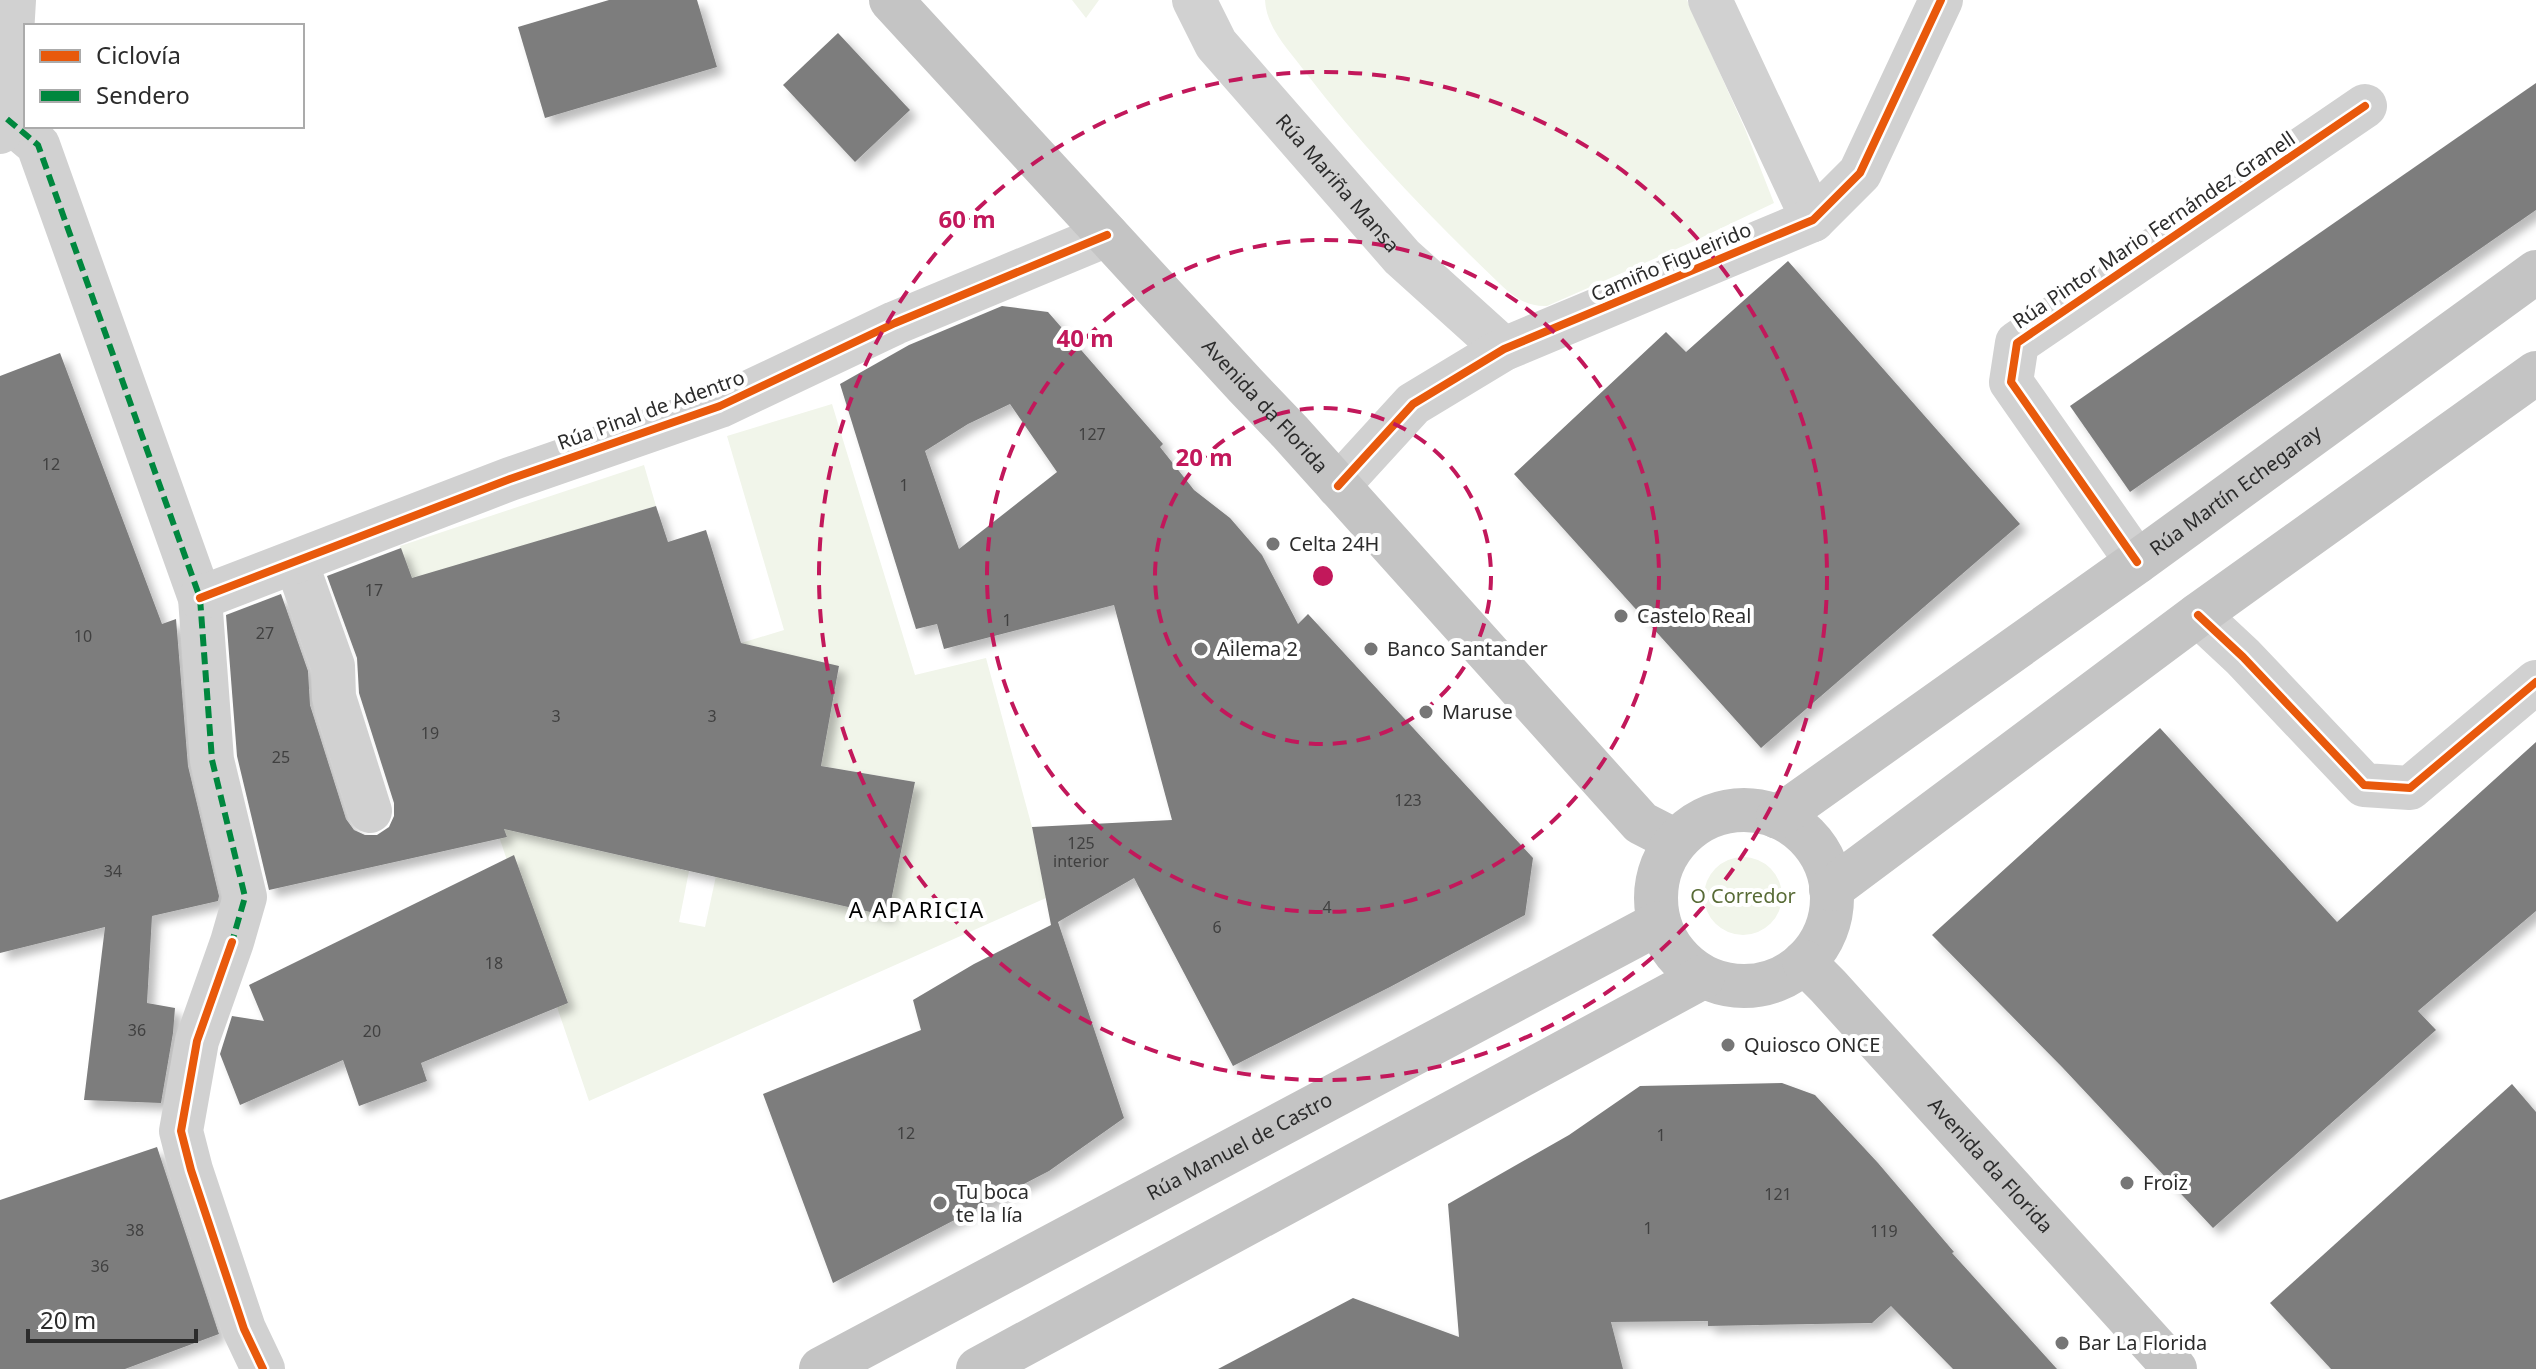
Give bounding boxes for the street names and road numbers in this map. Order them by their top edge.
street label: Rúa Mariña Mansa [1270,108,1406,258]
street label: Rúa Pintor Mario Fernández Granell [2007,125,2300,334]
street label: Camiño Figueirido [1586,216,1755,308]
street label: Avenida da Florida [1196,333,1334,479]
street label: Rúa Pinal de Adentro [554,363,748,456]
street label: Rúa Martín Echegaray [2144,418,2327,562]
street label: Rúa Manuel de Castro [1142,1085,1337,1206]
street label: Avenida da Florida [1922,1092,2059,1239]

